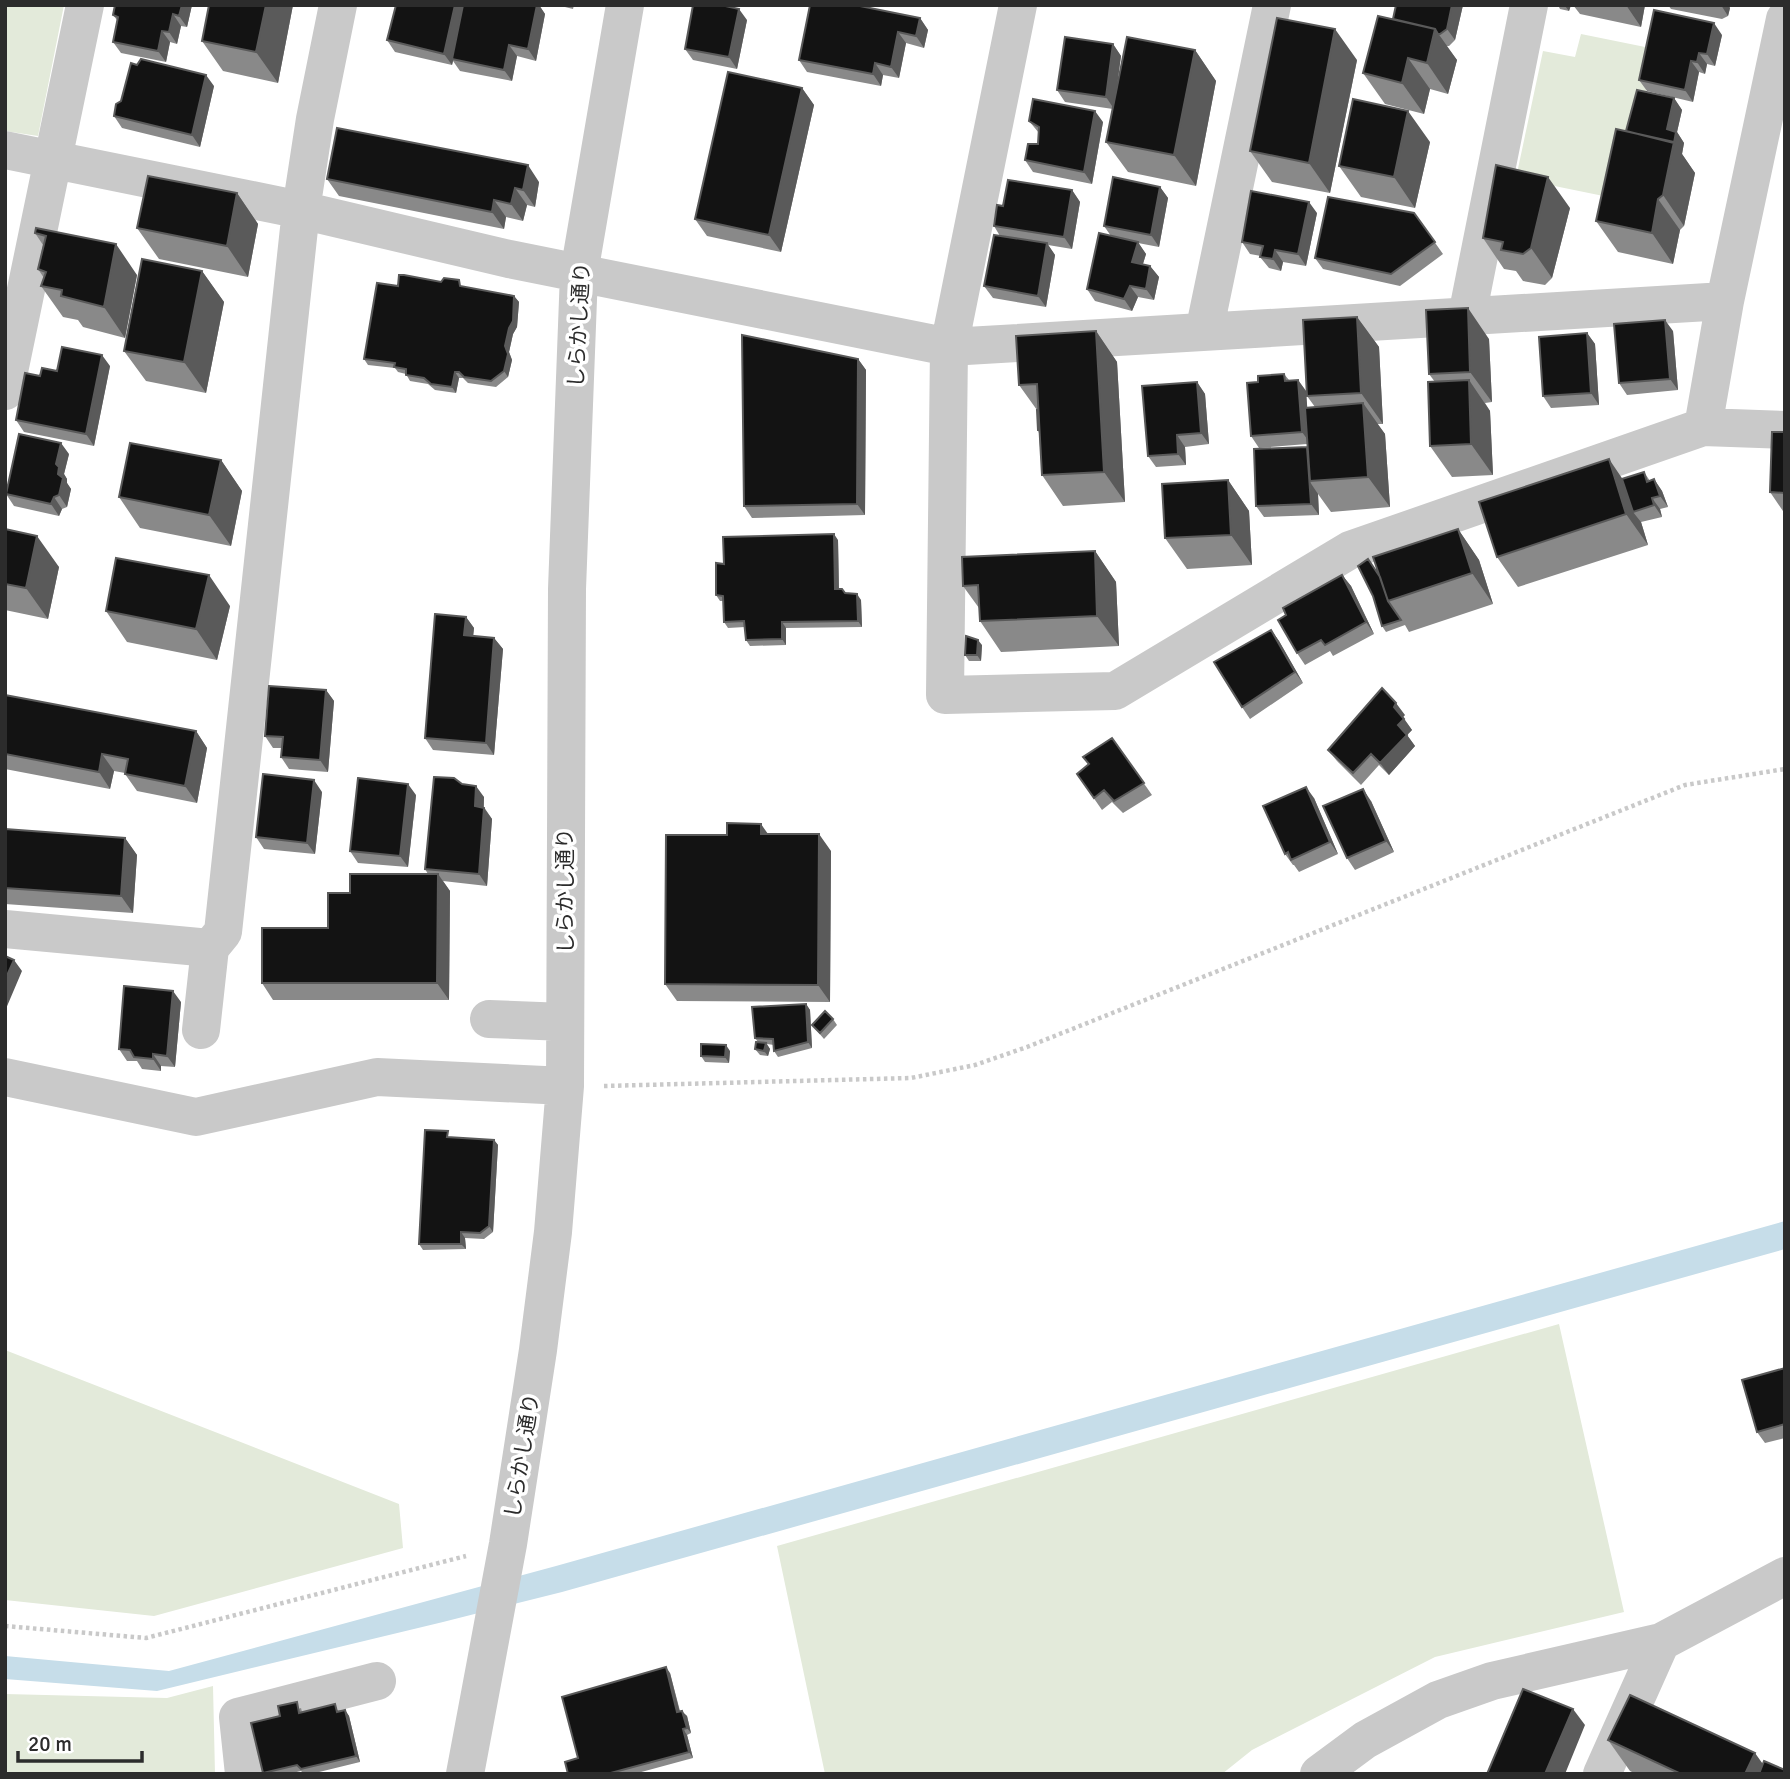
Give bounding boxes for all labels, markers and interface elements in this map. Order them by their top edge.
street label: しらかし通り [563,261,595,389]
street label: しらかし通り [552,828,578,954]
street label: しらかし通り [499,1392,545,1520]
scale bar [18,1720,142,1764]
text: 20 m [28,1731,72,1757]

